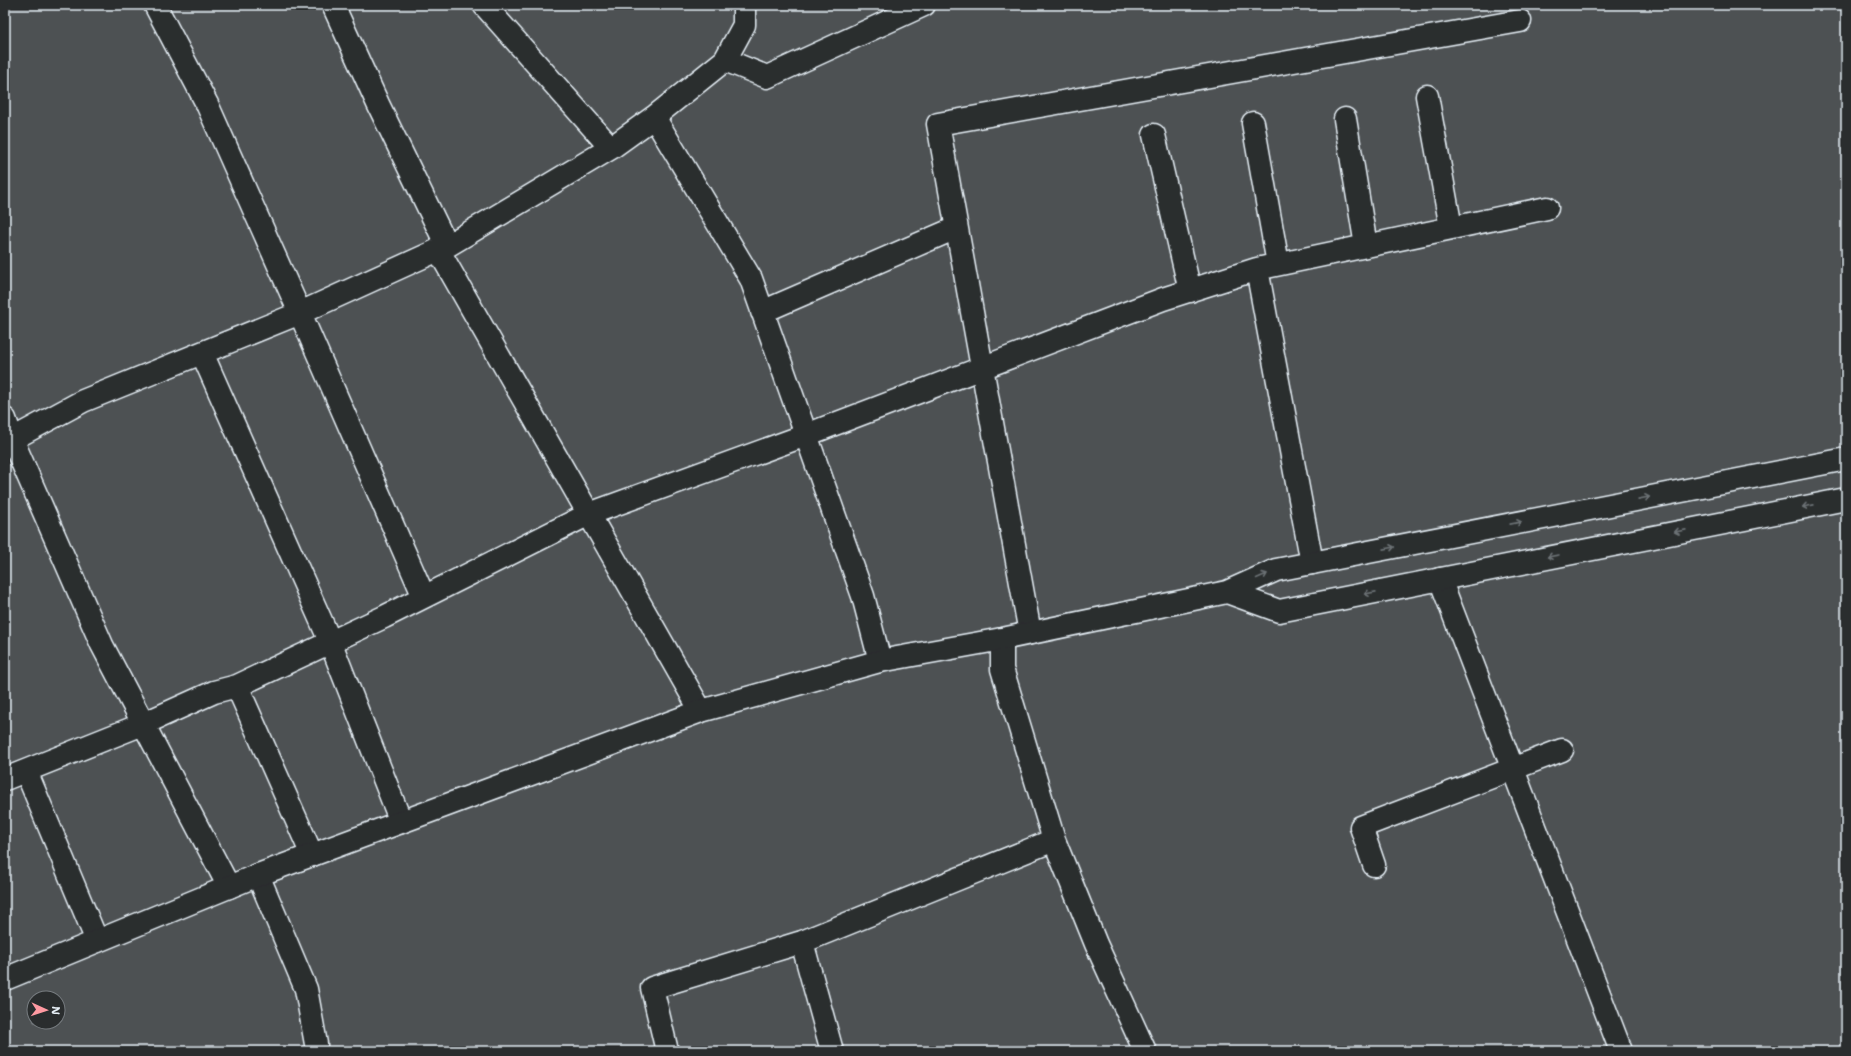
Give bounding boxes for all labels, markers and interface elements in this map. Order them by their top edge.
one-way arrow [1637,494,1650,502]
one-way arrow [1802,503,1815,511]
one-way arrow [1510,519,1523,527]
one-way arrow [1674,528,1687,536]
one-way arrow [1382,544,1395,552]
one-way arrow [1547,553,1560,561]
one-way arrow [1256,572,1268,579]
one-way arrow [1364,589,1377,597]
north arrow [26,990,66,1030]
text: N [48,1006,63,1016]

